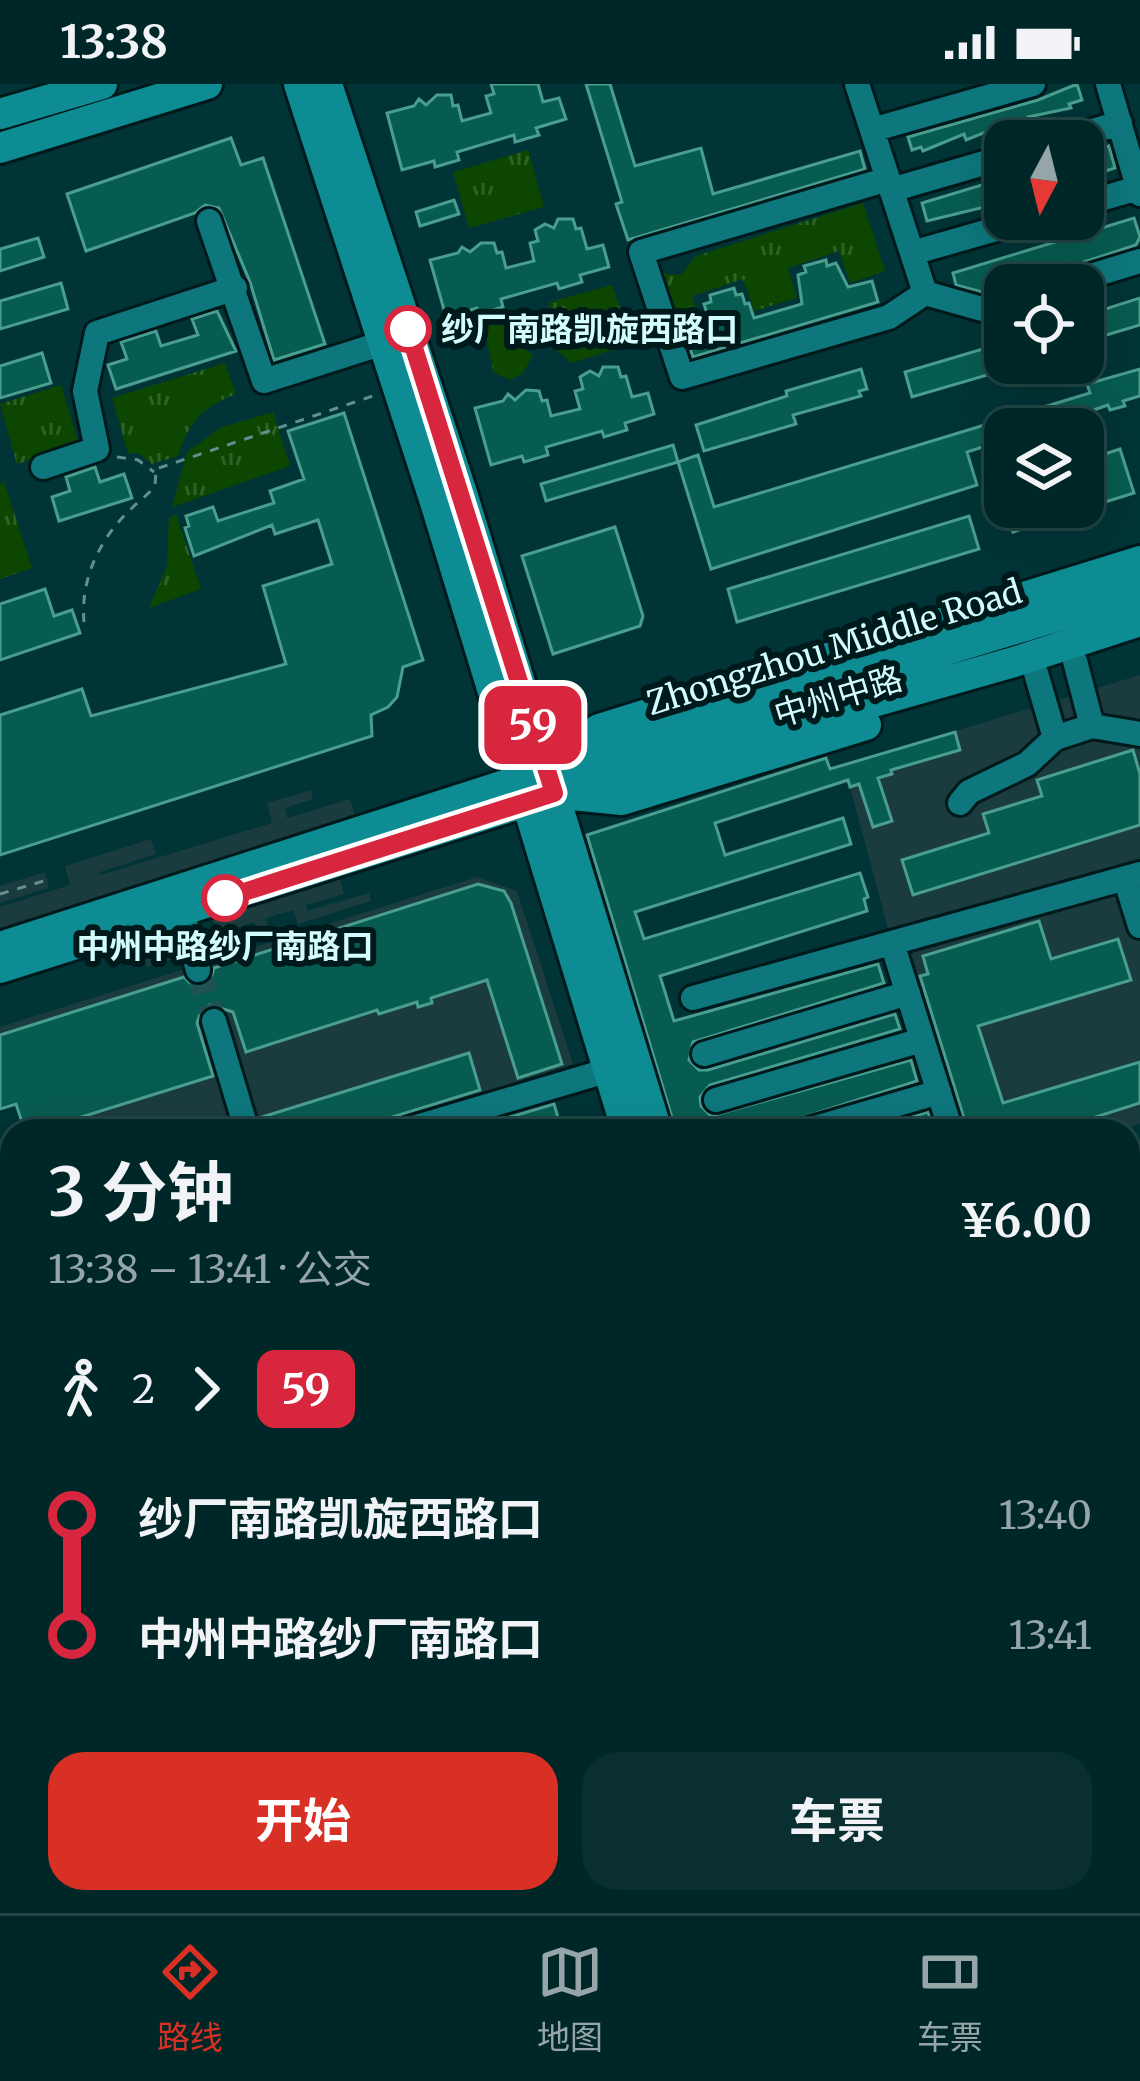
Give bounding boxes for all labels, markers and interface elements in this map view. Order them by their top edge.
text: 13:38 [60,14,168,70]
north arrow [984,120,1104,240]
map controls [984,120,1104,528]
button: locate [984,264,1104,384]
marker: 纱厂南路凯旋西路口 [386,307,430,351]
place label: 纱厂南路凯旋西路口 [441,309,738,350]
button: layers [984,408,1104,528]
street label: Zhongzhou Middle Road [642,571,1027,724]
street label: 中州中路 [769,658,907,735]
line badge: 59 [479,686,587,764]
text: 59 [508,699,558,751]
marker: 中州中路纱厂南路口 [203,876,247,920]
place label: 中州中路纱厂南路口 [77,926,374,967]
text: 3 分钟 [48,1151,233,1234]
text: ¥6.00 [959,1193,1092,1249]
text: 13:38 – 13:41 · 公交 [48,1245,372,1294]
icon: walk [48,1356,114,1422]
icon: forward [173,1356,239,1422]
text: 59 [281,1363,331,1415]
text: 2 [132,1365,155,1414]
text: 纱厂南路凯旋西路口 [138,1491,543,1547]
text: 13:40 [999,1491,1092,1540]
text: 中州中路纱厂南路口 [138,1611,543,1667]
text: 13:41 [1009,1611,1092,1660]
button: 开始 [48,1752,558,1890]
button: 车票 [582,1752,1092,1890]
tab: 路线 [157,1939,223,2059]
tab: 地图 [537,1939,603,2059]
tab: 车票 [917,1939,983,2059]

